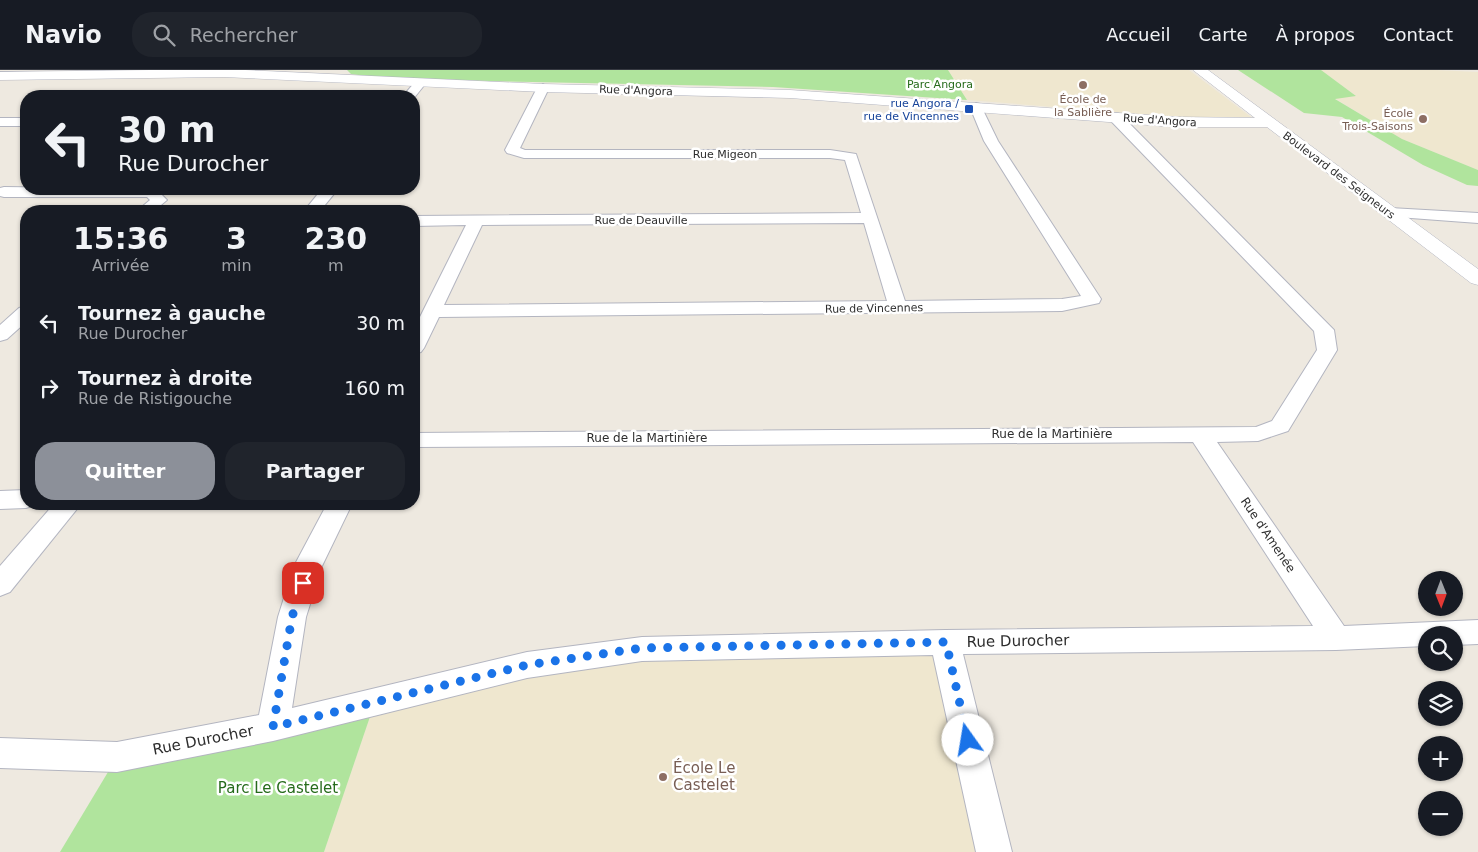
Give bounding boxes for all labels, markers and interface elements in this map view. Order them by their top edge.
search box [132,12,482,57]
text: Navio [25,21,102,49]
icon: search [150,21,178,49]
text: Rechercher [190,24,297,46]
text: Accueil [1106,24,1171,45]
text: Carte [1199,24,1248,45]
text: À propos [1276,24,1355,45]
text: Contact [1383,24,1453,45]
park label: Parc Angora [907,78,973,91]
marker: École de la Sablière [1077,79,1089,91]
street label: Rue d'Angora [599,83,673,98]
place label: École de la Sablière [1054,93,1112,119]
place label: rue Angora / rue de Vincennes [863,97,959,123]
marker: rue Angora / rue de Vincennes [963,103,975,115]
place label: École Trois-Saisons [1341,107,1413,133]
icon: left [35,110,100,175]
text: 30 m [118,110,215,150]
street label: Rue d'Angora [1123,111,1197,130]
marker: École Trois-Saisons [1417,113,1429,125]
street label: Boulevard des Seigneurs [1280,129,1397,222]
street label: Rue Migeon [693,148,757,161]
text: Rue Durocher [118,151,268,176]
street label: Rue de Deauville [594,214,688,227]
text: 15:36 [73,221,168,256]
text: 3 [226,221,247,256]
text: 230 [304,221,367,256]
text: Arrivée [92,256,149,275]
text: min [221,256,252,275]
text: m [328,256,344,275]
street label: Rue de Vincennes [825,301,923,316]
text: Tournez à gauche [78,302,266,324]
icon: left [35,309,63,337]
text: 30 m [356,312,405,334]
text: Rue Durocher [78,324,187,343]
text: Tournez à droite [78,367,252,389]
icon: right [35,374,63,402]
text: 160 m [344,377,405,399]
text: Rue de Ristigouche [78,389,232,408]
street label: Rue de la Martinière [992,427,1112,441]
street label: Rue de la Martinière [587,431,707,445]
button: Quitter [35,442,215,500]
button: Partager [225,442,405,500]
street label: Rue d'Amenée [1238,495,1298,575]
pin [282,562,324,604]
icon: arrive [289,569,317,597]
north arrow [1418,571,1462,616]
map controls [1418,571,1463,836]
button: search [1418,626,1463,671]
street label: Rue Durocher [967,631,1070,651]
button: layers [1418,681,1463,726]
position arrow [941,713,993,765]
street label: Rue Durocher [151,721,256,759]
button: + [1418,736,1463,781]
place label: École Le Castelet [673,758,735,794]
marker: École Le Castelet [657,771,669,783]
park label: Parc Le Castelet [218,779,338,797]
button: − [1418,791,1463,836]

